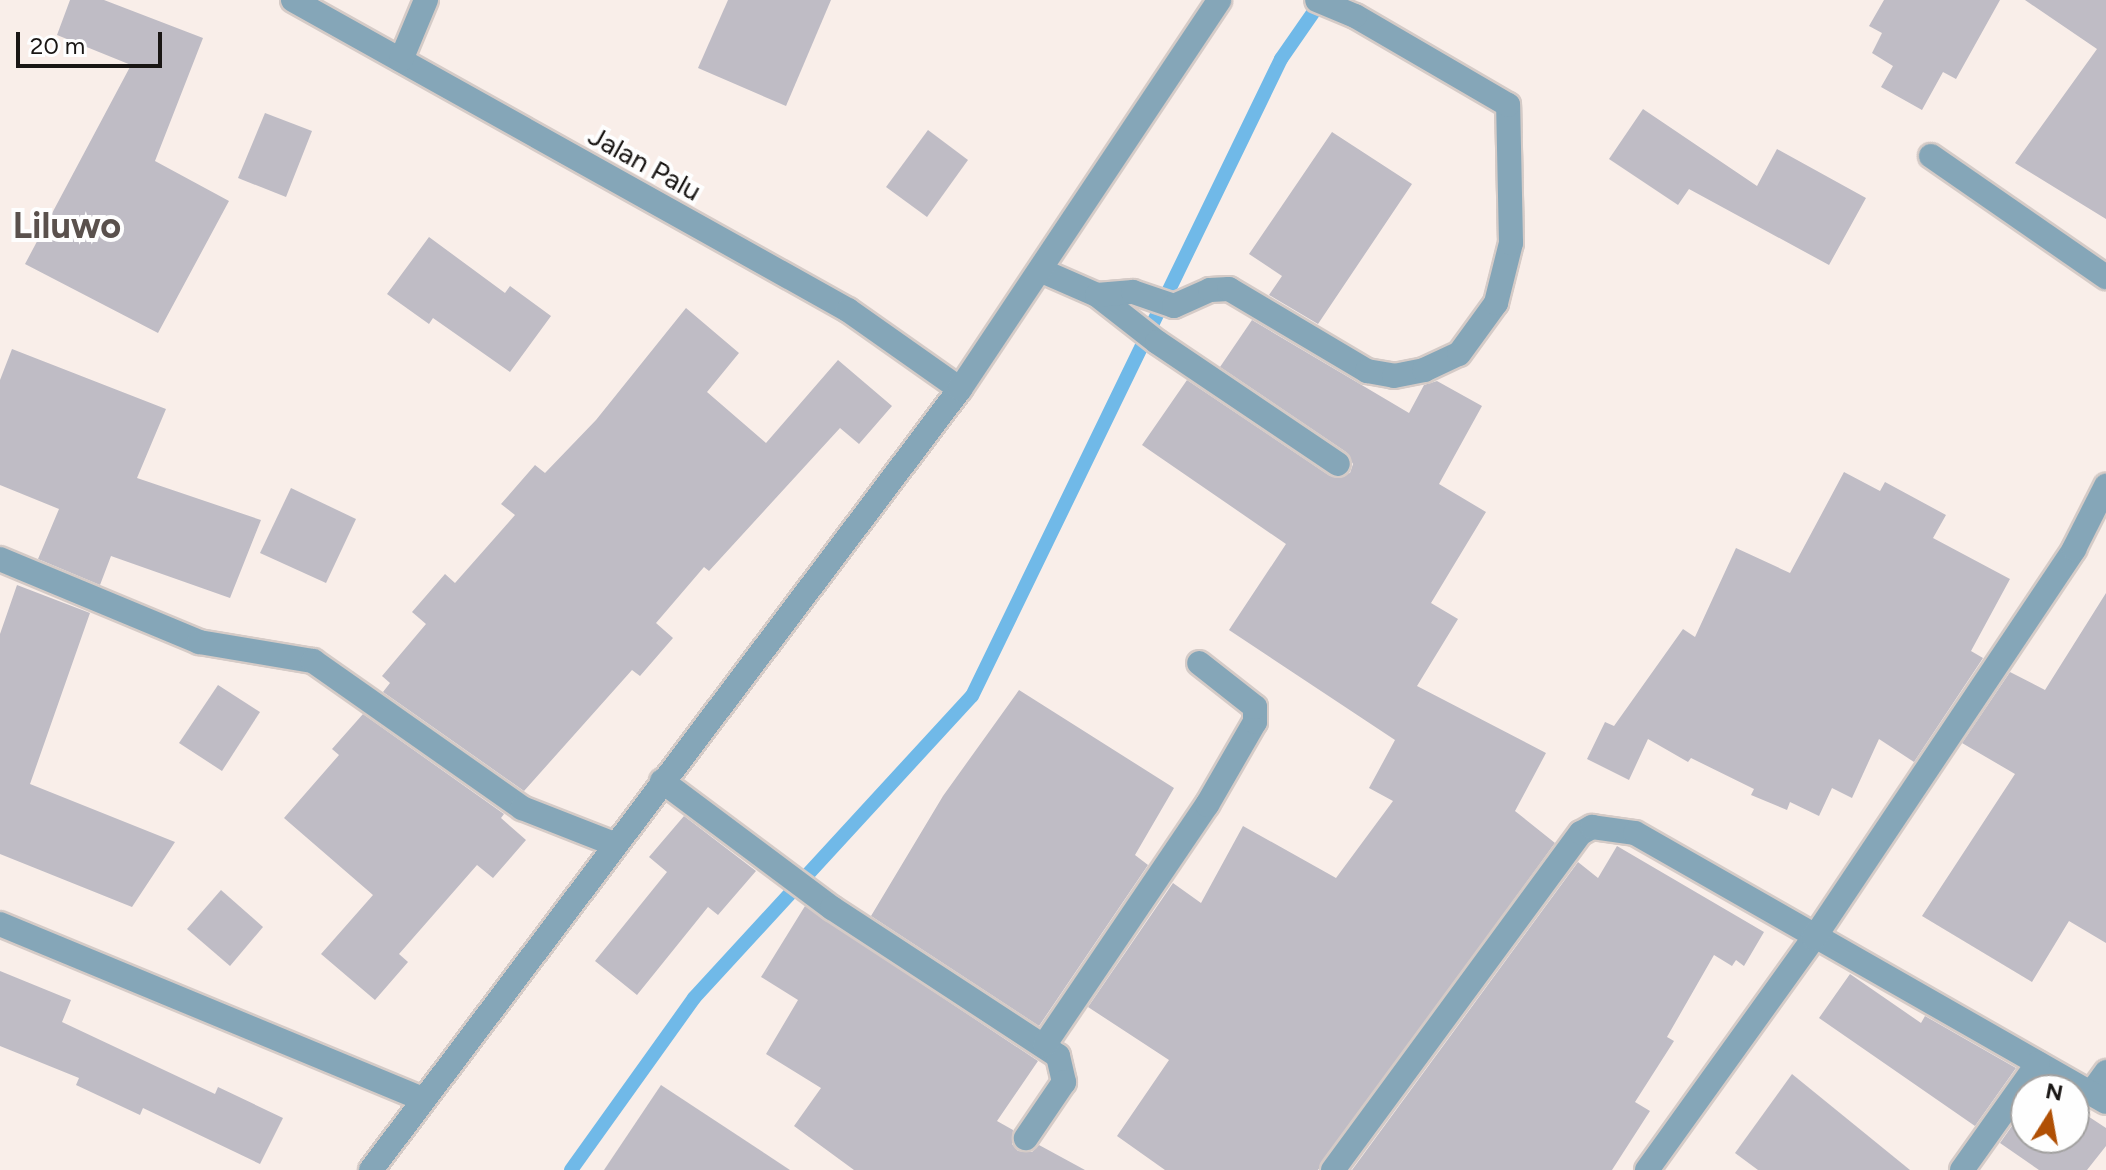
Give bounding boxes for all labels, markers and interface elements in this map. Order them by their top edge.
scale bar [20,16,166,66]
text: 20 m [30,31,85,60]
street label: Jalan Palu [583,118,707,208]
district label: Liluwo [13,204,121,248]
north arrow [2010,1074,2090,1154]
text: N [2043,1077,2065,1107]

